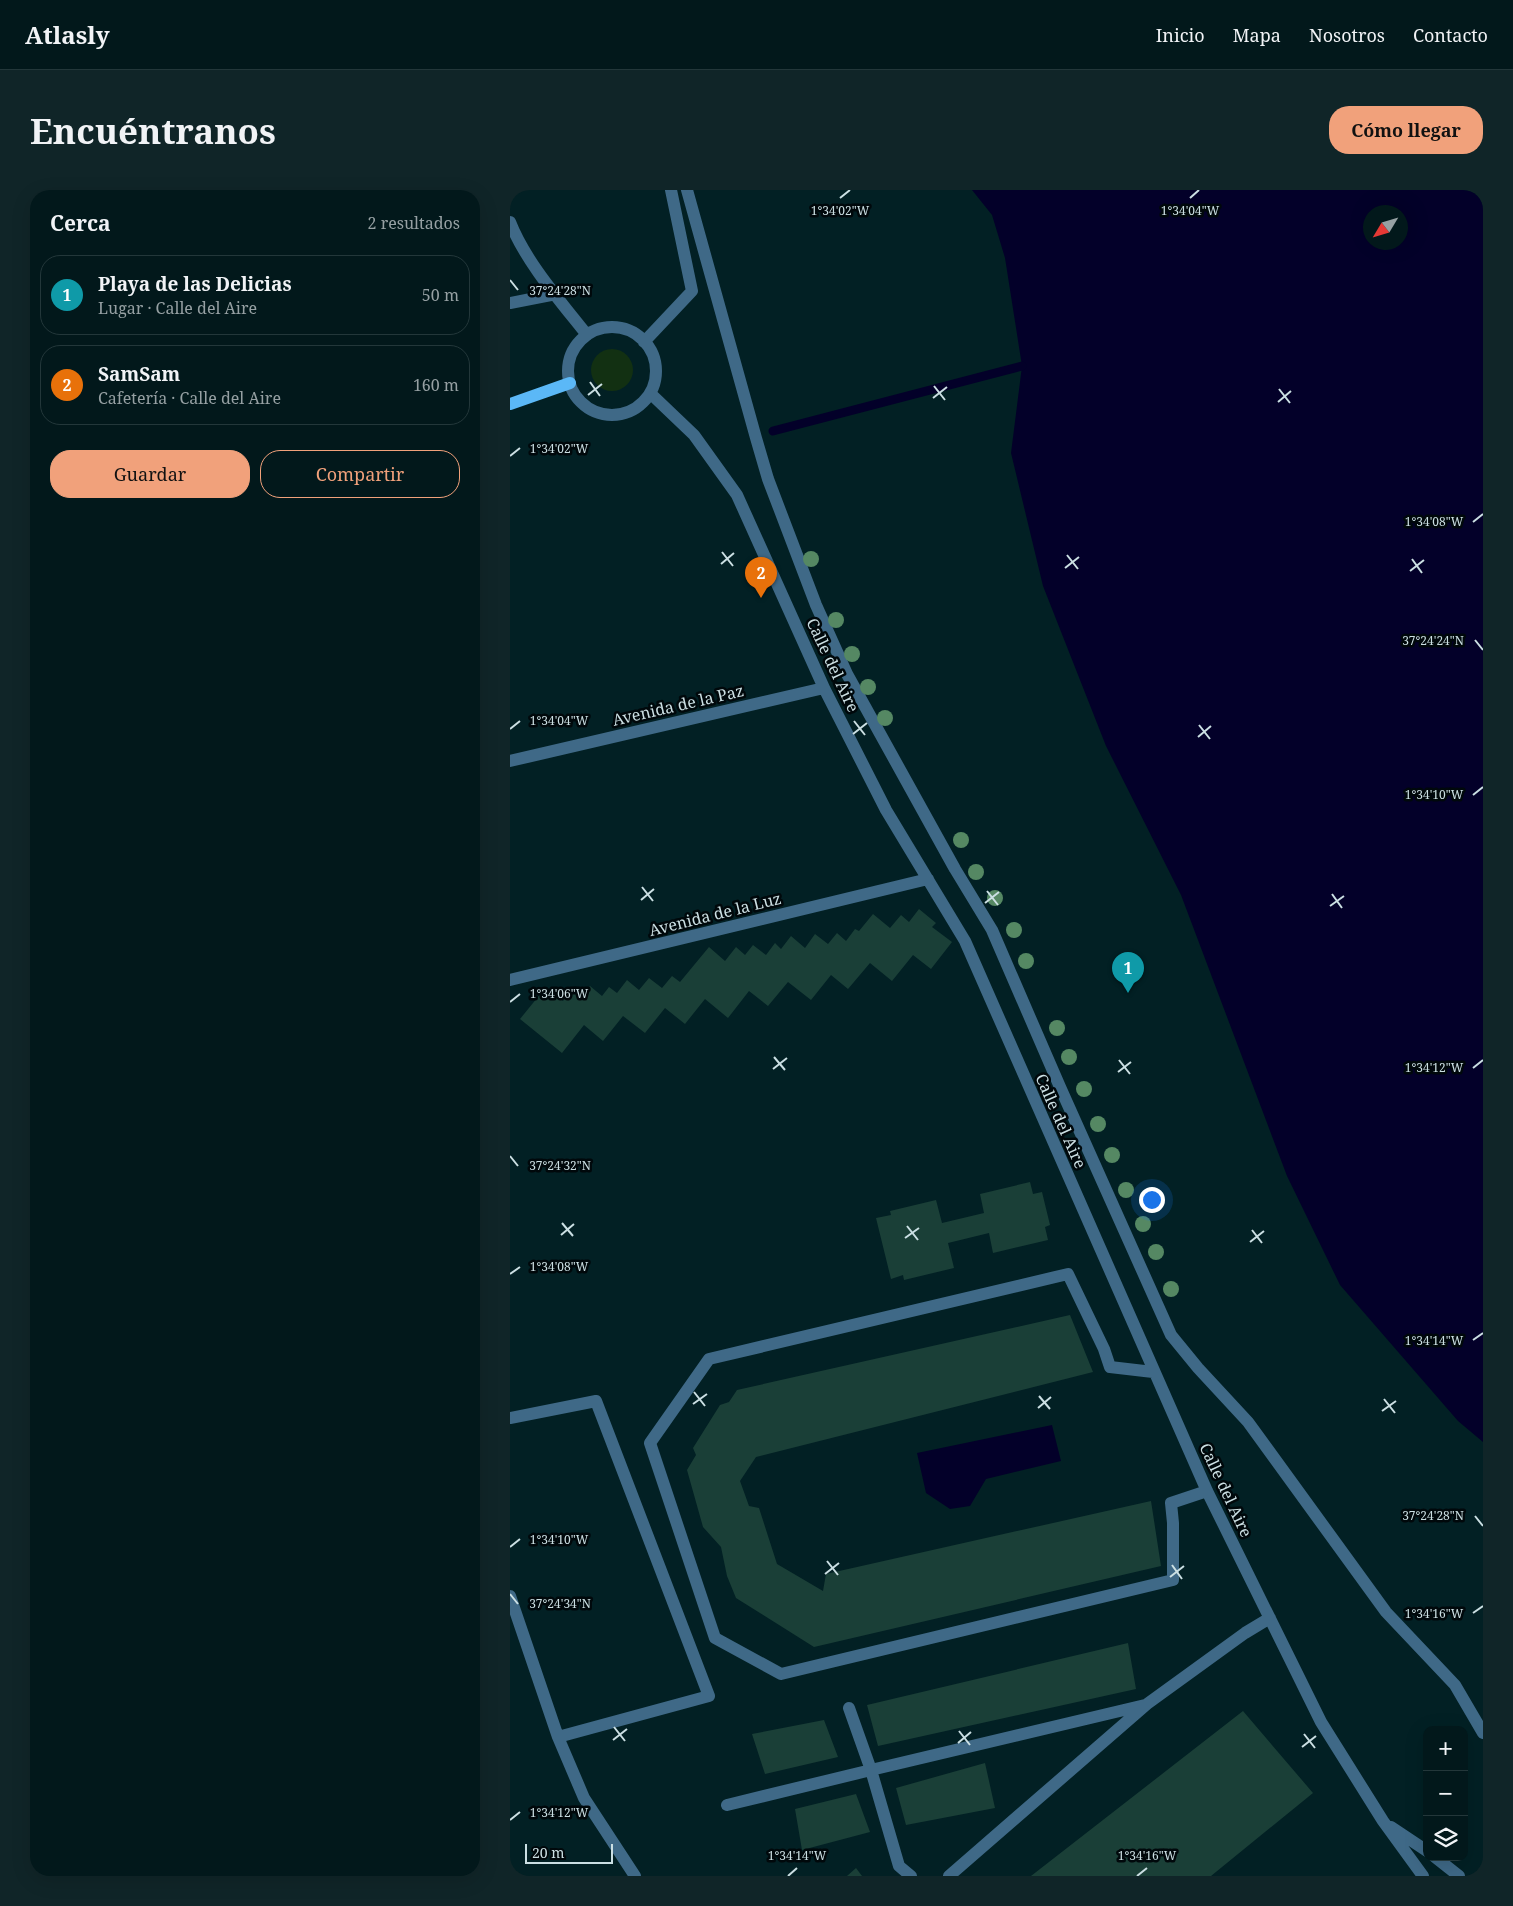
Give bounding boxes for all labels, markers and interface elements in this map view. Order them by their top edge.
text: Atlasly [25,18,110,51]
text: Inicio [1156,23,1205,47]
text: Mapa [1233,23,1281,47]
text: Nosotros [1309,23,1385,47]
text: Contacto [1413,23,1488,47]
button: Cómo llegar [1329,106,1483,154]
text: Encuéntranos [30,107,276,154]
text: 1°34'02"W [811,202,870,219]
text: 1°34'04"W [1161,202,1220,219]
north arrow [1363,205,1408,250]
text: Cerca [50,209,111,237]
text: 2 resultados [368,212,460,234]
text: Playa de las Delicias [98,271,292,297]
text: 37°24'28"N [529,282,591,299]
text: 1 [62,284,72,306]
text: 50 m [422,284,459,306]
text: Lugar · Calle del Aire [98,297,257,319]
text: SamSam [98,361,180,387]
text: 2 [62,374,72,396]
text: 160 m [413,374,459,396]
text: Cafetería · Calle del Aire [98,387,281,409]
text: 1°34'02"W [530,440,589,457]
button: Guardar [50,450,250,498]
button: Compartir [260,450,460,498]
text: 1°34'08"W [1405,513,1464,530]
pin: 2 [745,557,777,598]
street label: Calle del Aire [802,614,864,716]
text: 37°24'24"N [1402,632,1464,649]
street label: Avenida de la Paz [610,679,746,731]
text: 1°34'04"W [530,712,589,729]
text: 1°34'10"W [1405,786,1464,803]
street label: Avenida de la Luz [647,887,783,941]
pin: 1 [1112,952,1144,993]
text: 1°34'06"W [530,985,589,1002]
text: 1°34'12"W [1405,1059,1464,1076]
street label: Calle del Aire [1030,1070,1092,1172]
text: 37°24'32"N [529,1157,591,1174]
your location [1139,1187,1165,1213]
text: 1°34'08"W [530,1258,589,1275]
text: 1°34'14"W [1405,1332,1464,1349]
street label: Calle del Aire [1195,1439,1257,1541]
text: 37°24'28"N [1402,1507,1464,1524]
text: 1°34'10"W [530,1531,589,1548]
text: 37°24'34"N [529,1595,591,1612]
text: 1°34'16"W [1405,1605,1464,1622]
map controls [1423,1726,1468,1861]
button: + [1423,1726,1468,1771]
button: − [1423,1771,1468,1816]
text: 1°34'12"W [530,1804,589,1821]
button: layers [1423,1816,1468,1861]
scale bar [525,1841,612,1864]
text: 20 m [532,1843,565,1862]
text: 1°34'14"W [768,1847,827,1864]
text: 1°34'16"W [1118,1847,1177,1864]

